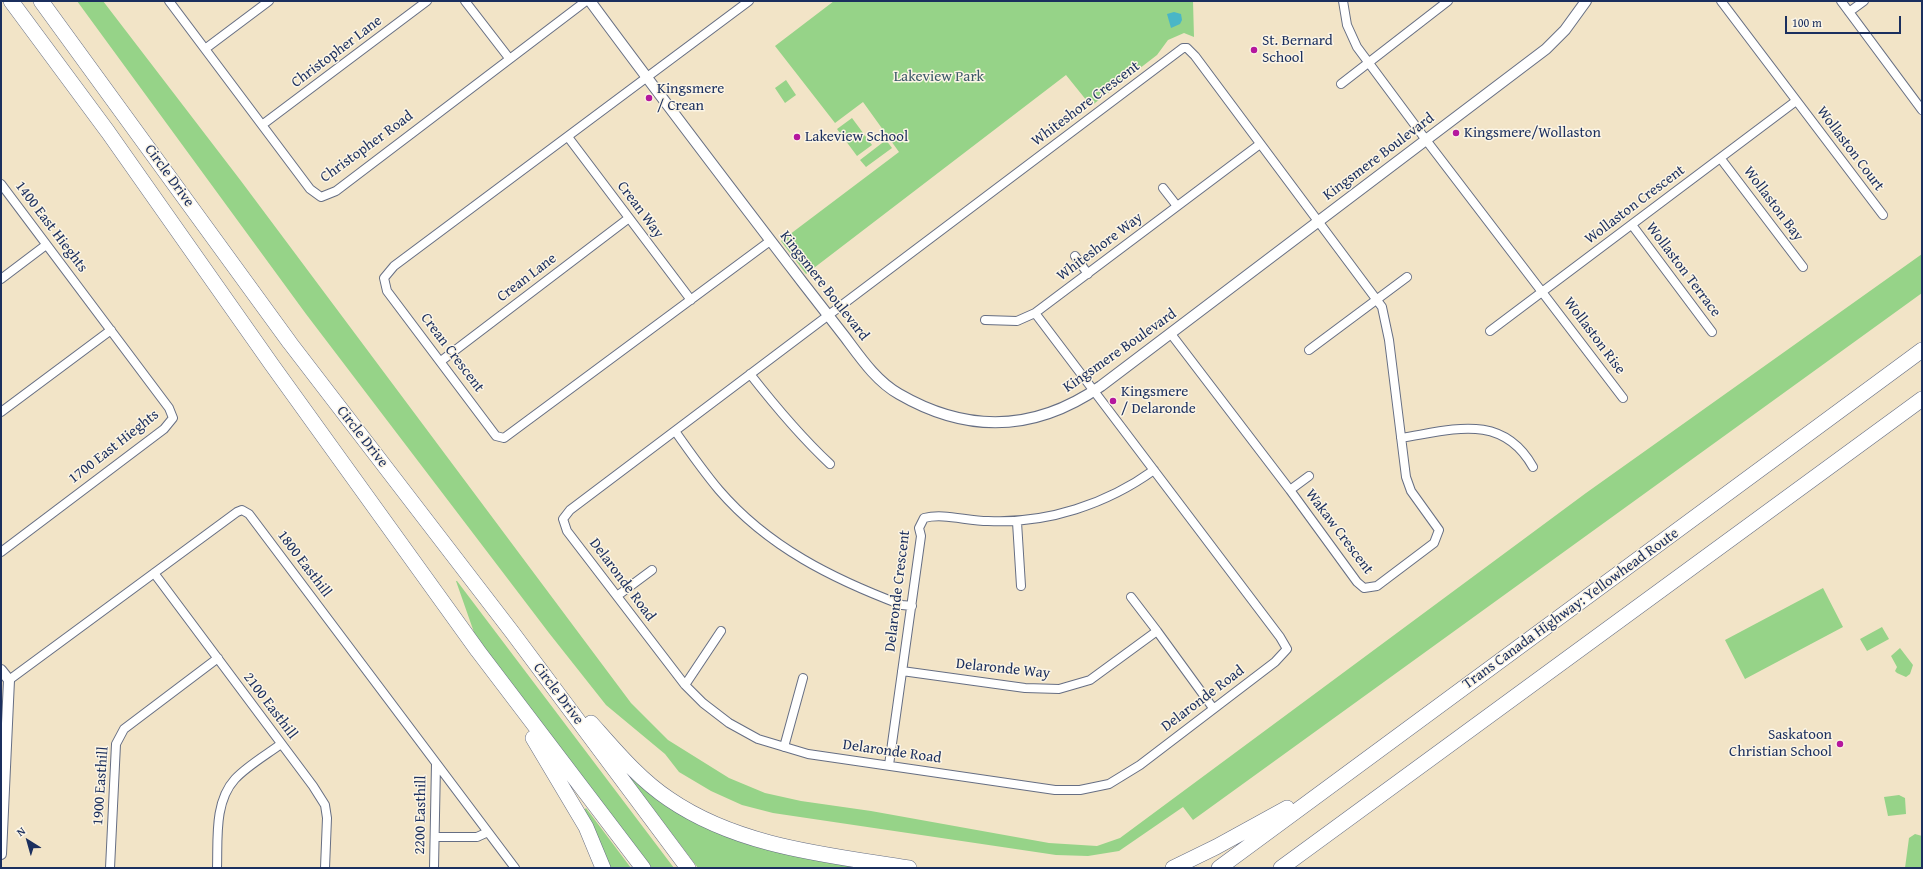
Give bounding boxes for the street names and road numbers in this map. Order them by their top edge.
street label: Christopher Lane [288,12,386,92]
street label: Whiteshore Crescent [1028,58,1144,150]
street label: Wollaston Court [1812,103,1888,195]
street label: Christopher Road [317,107,417,187]
street label: Kingsmere Boulevard [1320,109,1438,205]
street label: Circle Drive [140,141,198,211]
street label: Wollaston Crescent [1581,162,1689,248]
street label: Wollaston Bay [1739,163,1807,245]
street label: 1400 East Hieghts [11,178,91,276]
street label: Crean Way [613,178,667,242]
street label: Whiteshore Way [1054,209,1146,285]
street label: Wollaston Terrace [1642,219,1724,321]
street label: Kingsmere Boulevard [776,228,872,344]
street label: Crean Lane [494,250,560,306]
street label: Wollaston Rise [1559,294,1629,378]
street label: Kingsmere Boulevard [1060,305,1180,397]
street label: Crean Crescent [416,310,488,396]
street label: Circle Drive [332,403,392,471]
street label: 1700 East Hieghts [65,406,163,488]
street label: Wakaw Crescent [1301,486,1377,578]
street label: Trans Canada Highway: Yellowhead Route [1459,525,1683,693]
street label: 1800 Easthill [273,527,335,601]
street label: Delaronde Crescent [882,529,914,653]
street label: Delaronde Road [585,535,659,625]
street label: Delaronde Way [955,655,1051,683]
street label: Circle Drive [529,659,587,729]
street label: Delaronde Road [1158,662,1248,736]
street label: 2100 Easthill [239,669,301,743]
street label: Delaronde Road [842,736,942,768]
street label: 1900 Easthill [89,746,113,826]
street label: 2200 Easthill [411,775,431,855]

